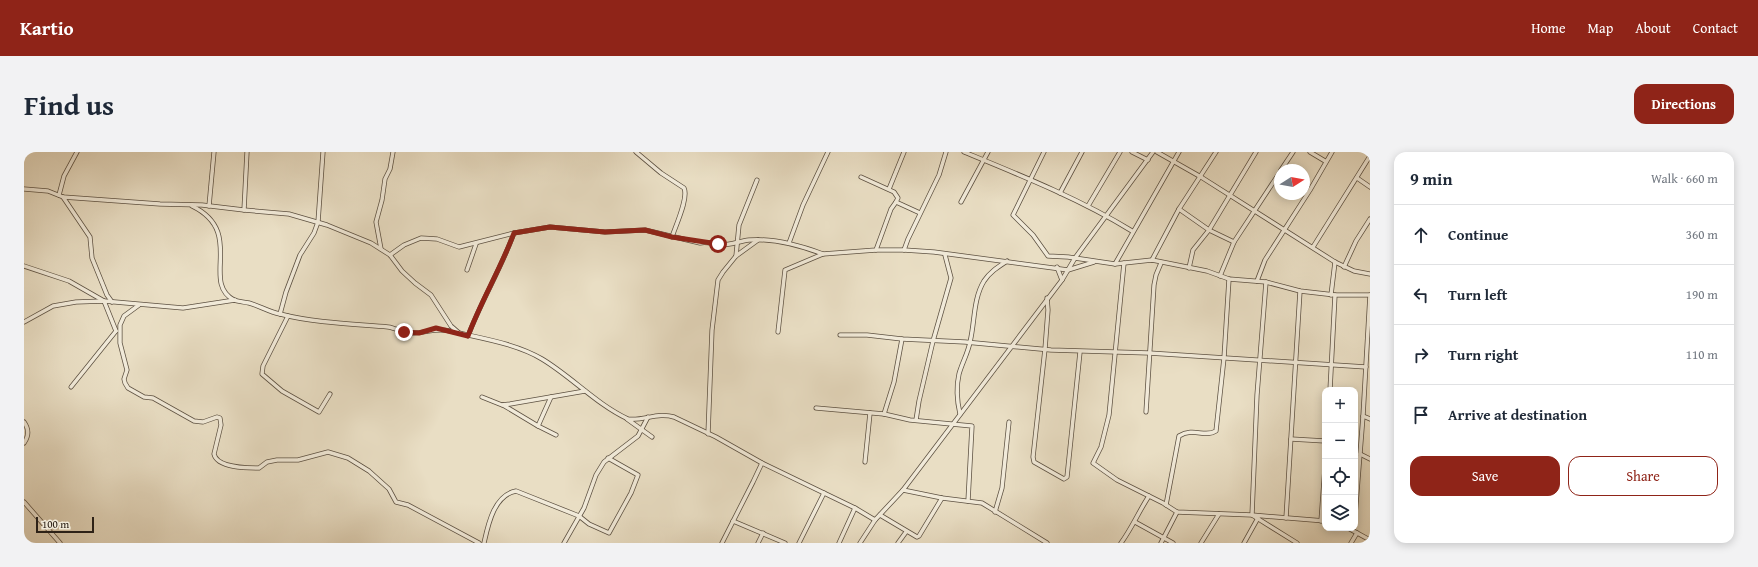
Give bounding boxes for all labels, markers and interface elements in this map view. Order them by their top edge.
text: Kartio [20,14,74,42]
text: Home [1531,18,1566,38]
text: Map [1588,18,1613,38]
text: About [1635,18,1671,38]
text: Contact [1693,18,1738,38]
text: Find us [24,84,114,125]
button: Directions [1634,84,1734,124]
north arrow [1274,164,1310,200]
text: 9 min [1410,166,1452,191]
text: Walk · 660 m [1651,169,1718,188]
icon: ahead [1410,224,1432,246]
text: Continue [1448,224,1509,245]
text: 360 m [1686,225,1718,244]
route start [709,235,727,253]
icon: left [1410,284,1432,306]
text: Turn left [1448,284,1507,305]
text: 190 m [1686,285,1718,304]
route end [395,323,413,341]
icon: right [1410,344,1432,366]
text: Turn right [1448,344,1519,365]
text: 110 m [1686,345,1718,364]
map controls [1322,387,1358,531]
button: + [1322,387,1358,423]
icon: arrive [1410,404,1432,426]
text: Arrive at destination [1448,404,1587,425]
button: − [1322,423,1358,459]
button: Save [1410,456,1560,496]
button: Share [1568,456,1718,496]
button: locate [1322,459,1358,495]
button: layers [1322,495,1358,531]
scale bar [36,515,94,534]
text: 100 m [42,516,69,532]

